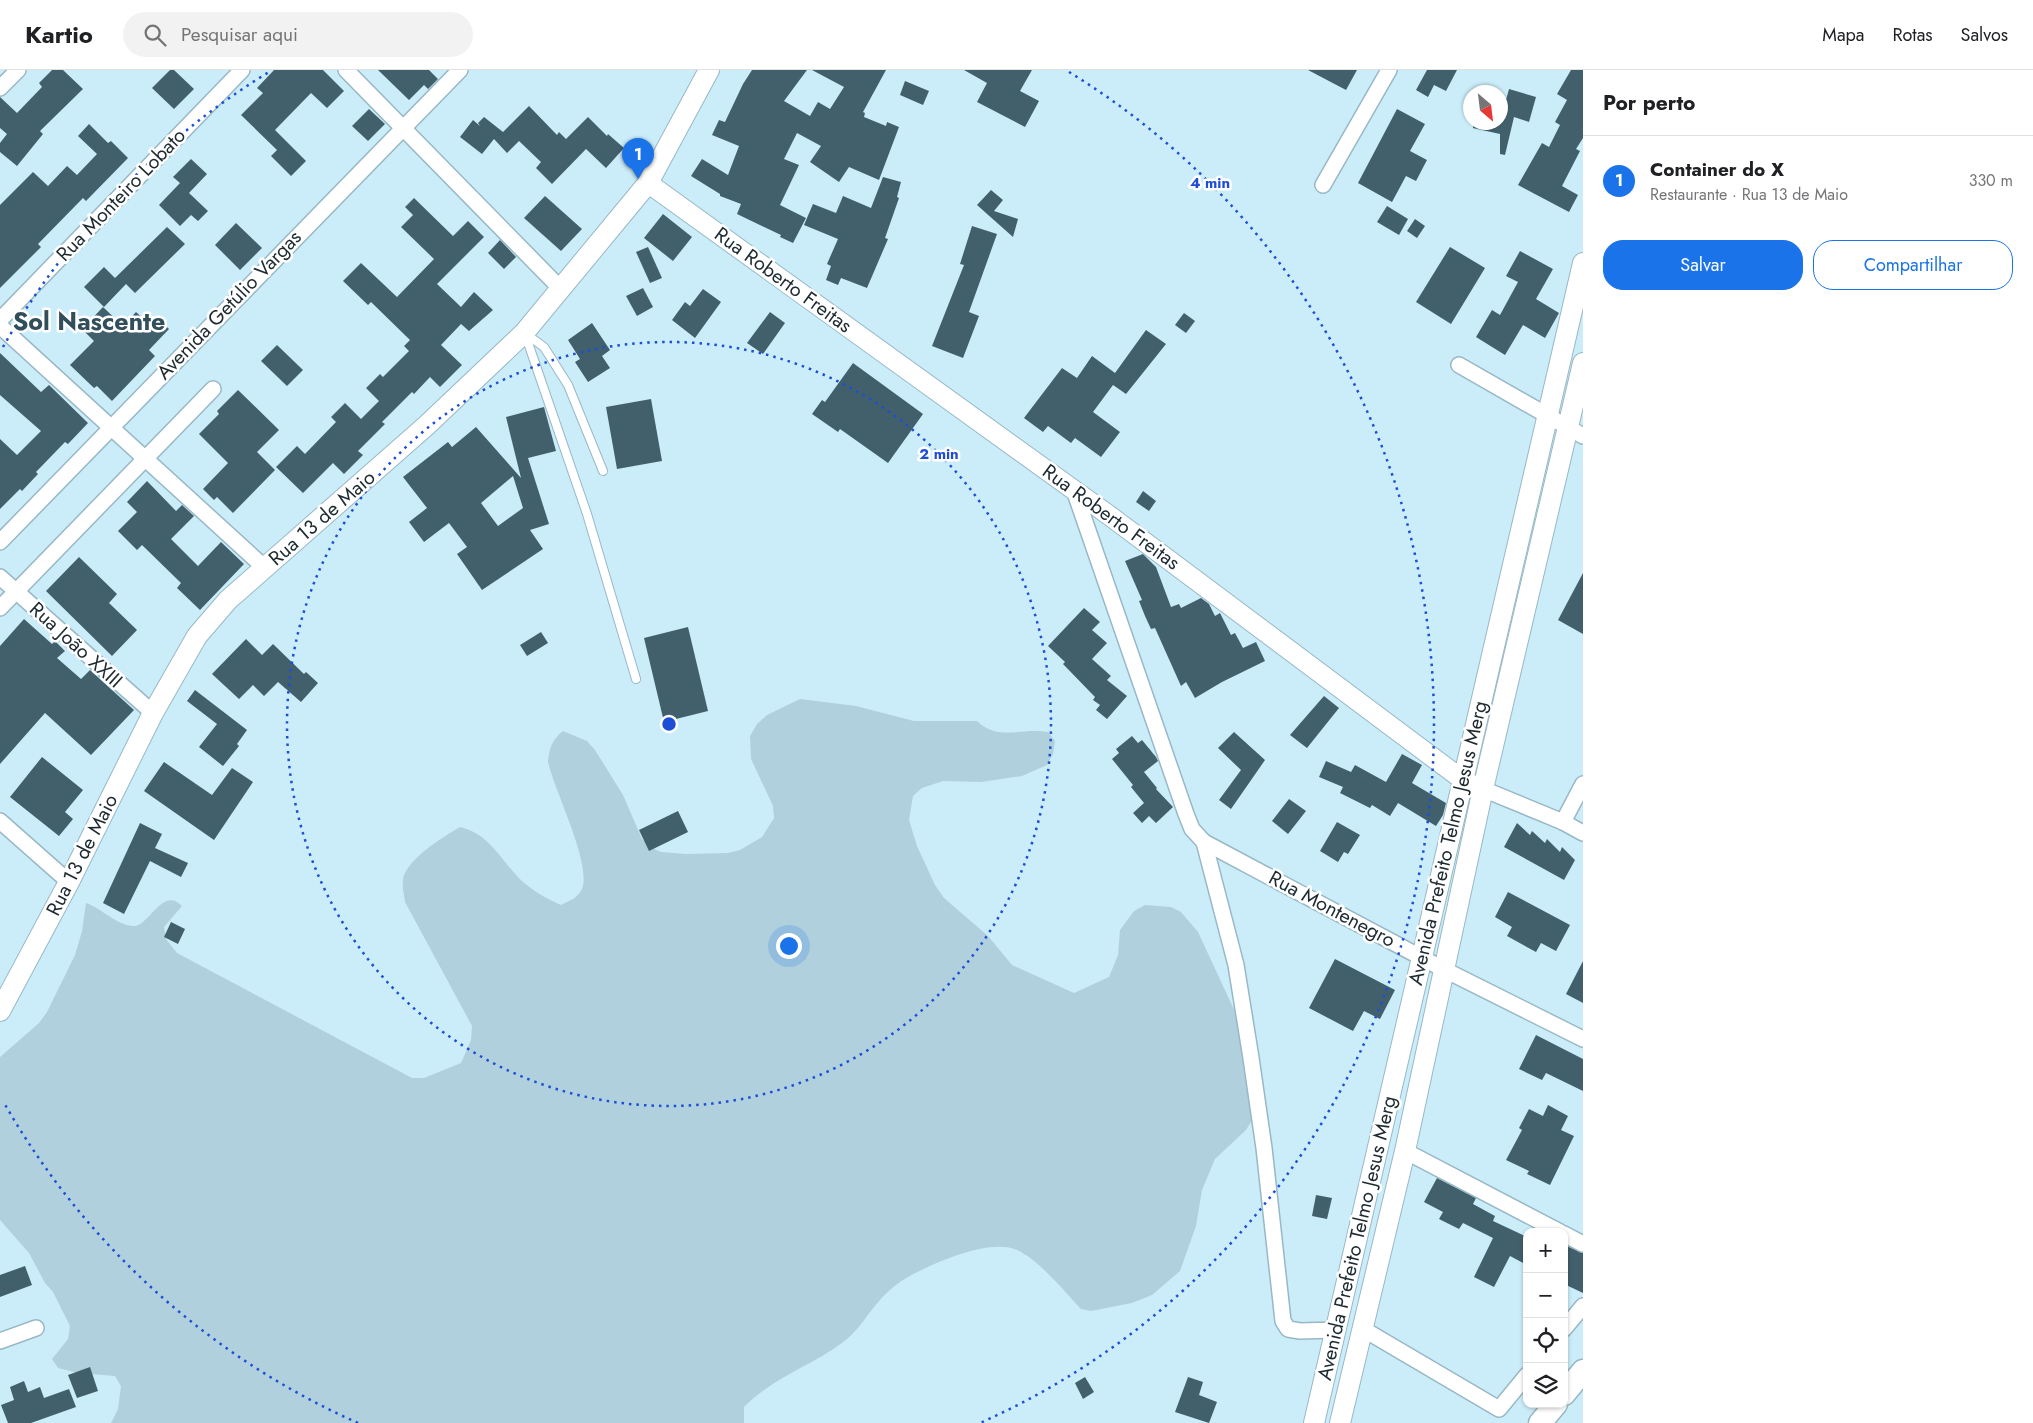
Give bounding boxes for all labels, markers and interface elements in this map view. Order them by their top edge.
search box [123,12,473,57]
text: Kartio [25,17,93,52]
icon: search [141,21,169,49]
text: Pesquisar aqui [181,21,298,48]
text: Mapa [1822,22,1864,48]
text: Rotas [1892,22,1933,48]
text: Salvos [1961,22,2008,48]
north arrow [1463,85,1508,130]
text: Por perto [1603,88,1695,118]
street label: Rua Monteiro Lobato [50,122,192,268]
pin: 1 [622,138,654,179]
text: Container do X [1650,156,1784,183]
text: 1 [1615,169,1623,192]
text: 330 m [1969,169,2013,192]
text: 4 min [1190,172,1230,194]
text: Restaurante · Rua 13 de Maio [1650,183,1848,206]
street label: Rua Roberto Freitas [708,220,858,340]
street label: Avenida Getúlio Vargas [150,224,308,386]
button: Salvar [1603,240,1803,290]
button: Compartilhar [1813,240,2013,290]
district label: Sol Nascente [13,303,165,339]
text: 2 min [919,443,959,465]
street label: Rua Roberto Freitas [1036,457,1186,577]
street label: Rua 13 de Maio [262,463,382,573]
street label: Rua João XXIII [23,595,129,695]
street label: Avenida Prefeito Telmo Jesus Merg [1401,698,1495,988]
centre of rings [660,715,678,733]
street label: Rua 13 de Maio [39,789,125,921]
street label: Rua Montenegro [1264,863,1401,955]
your location [776,933,802,959]
street label: Avenida Prefeito Telmo Jesus Merg [1310,1093,1404,1383]
map controls [1523,1228,1568,1408]
button: + [1523,1228,1568,1273]
button: − [1523,1273,1568,1318]
button: locate [1523,1318,1568,1363]
button: layers [1523,1363,1568,1408]

